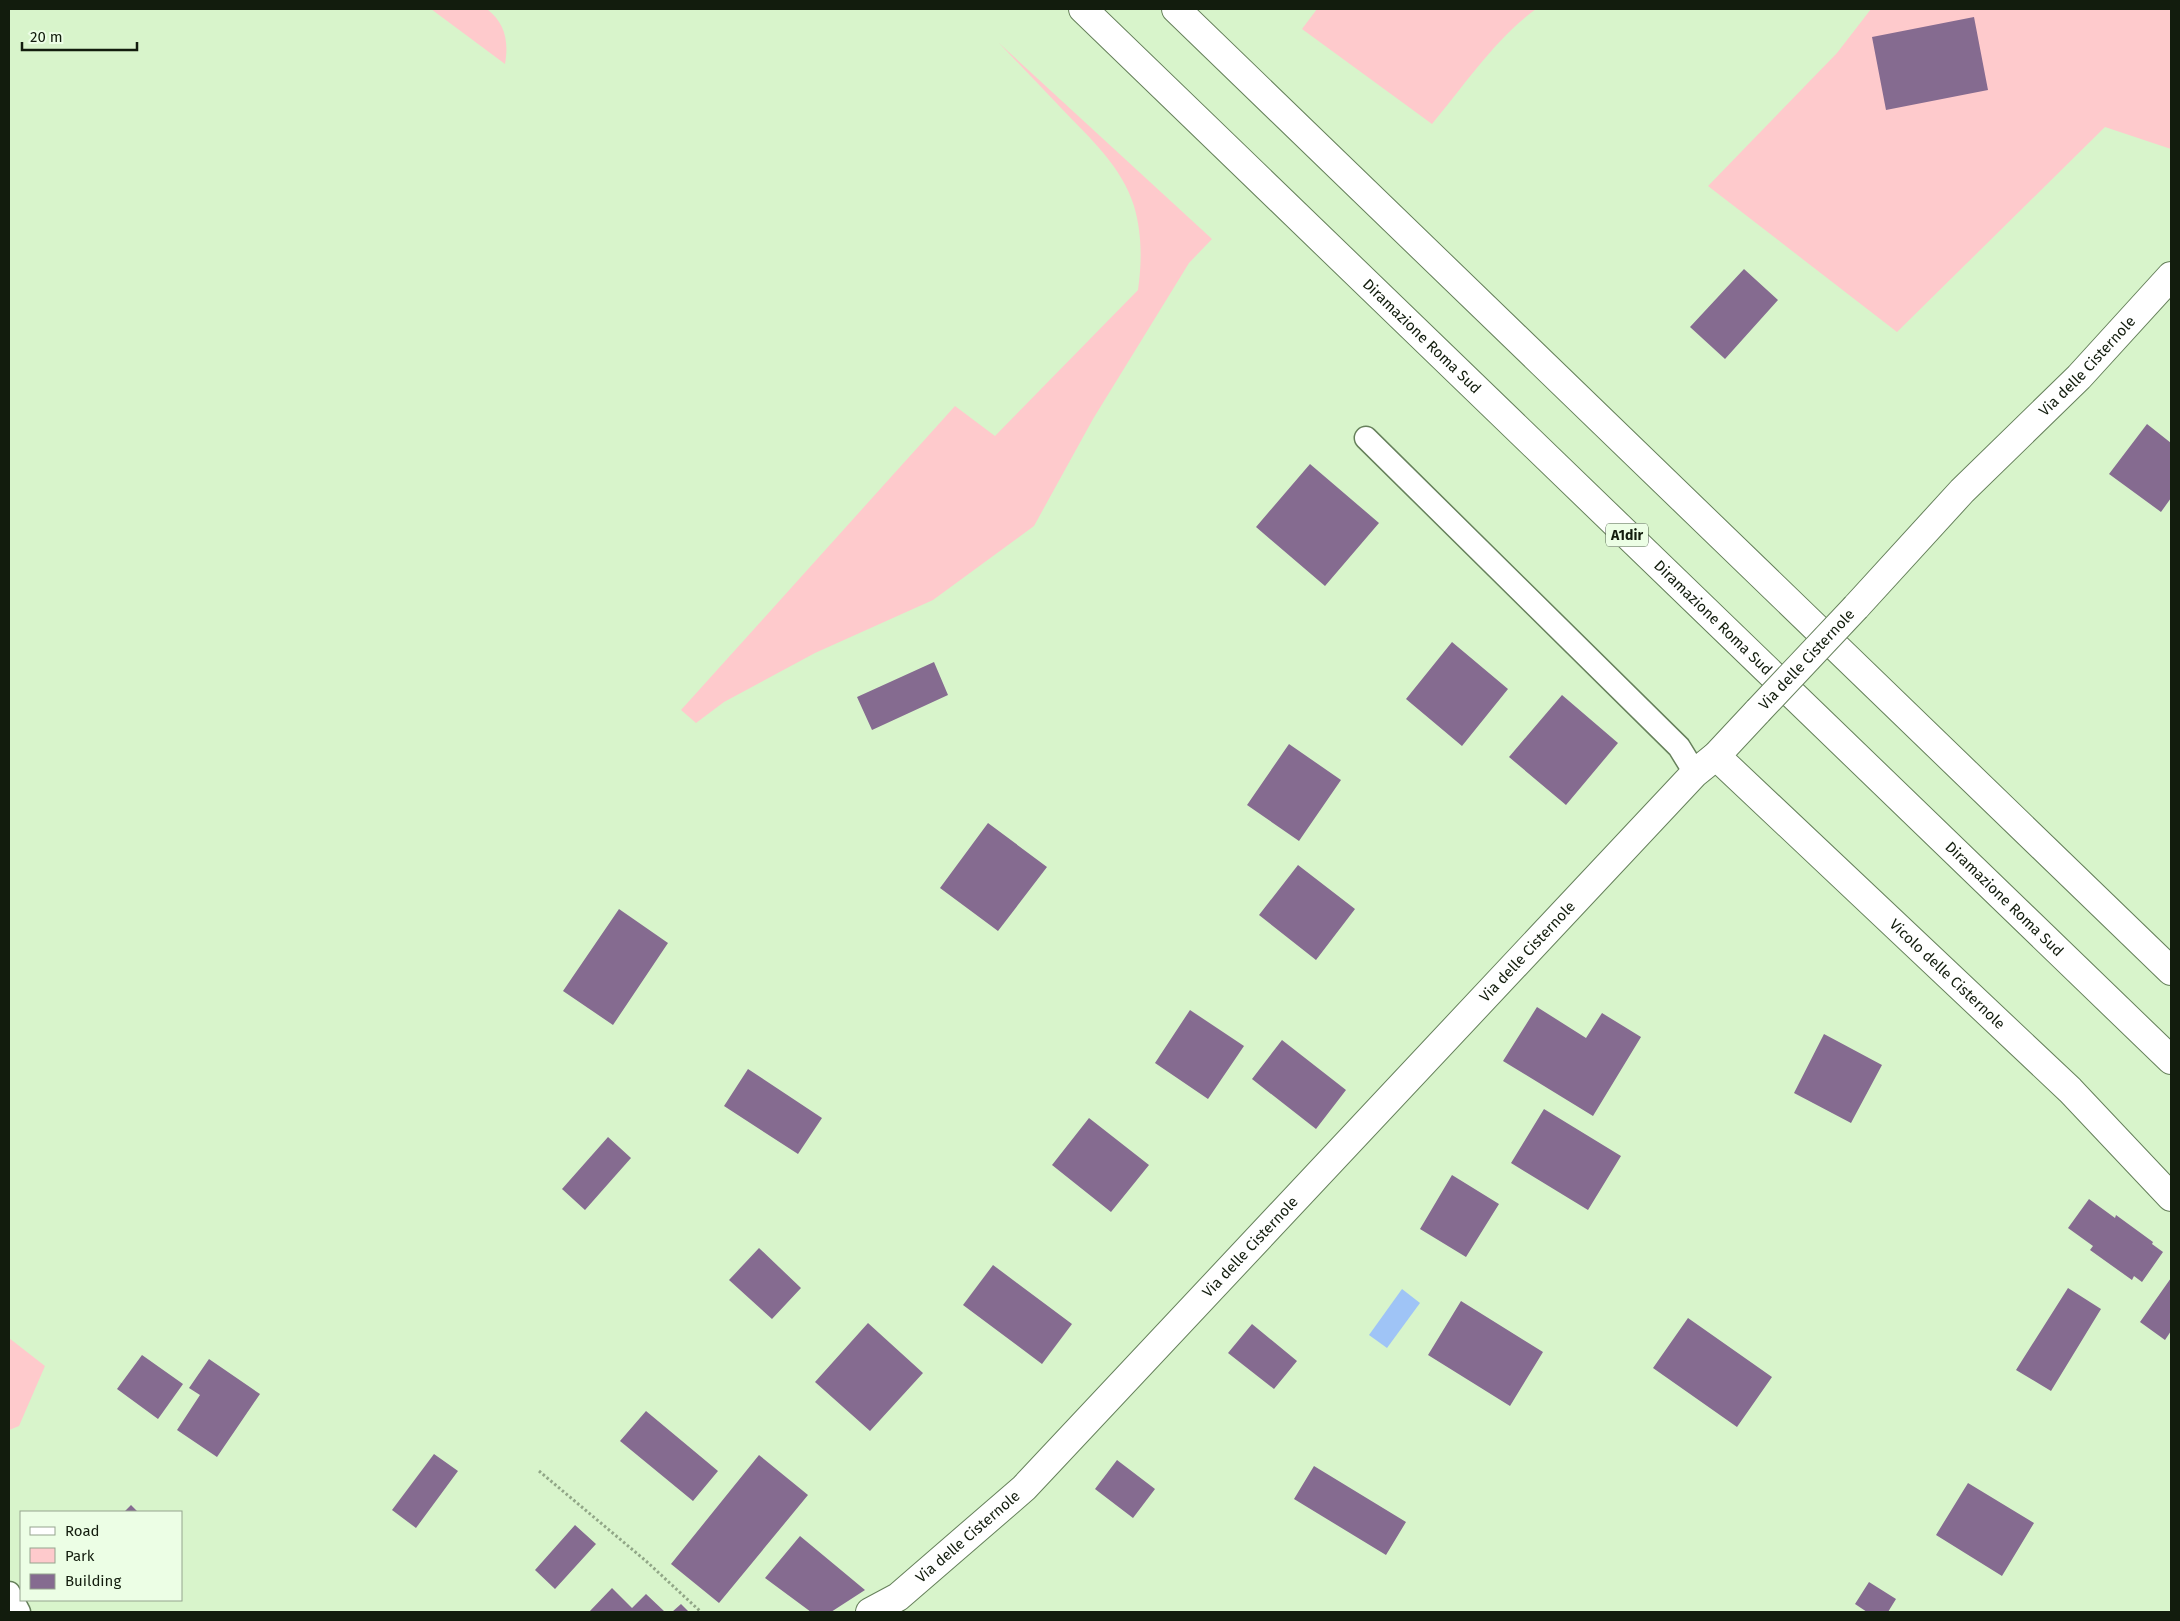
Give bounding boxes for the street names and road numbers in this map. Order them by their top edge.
street label: Diramazione Roma Sud [1359,275,1485,397]
street label: Via delle Cisternole [2035,312,2139,420]
road number: A1dir [1606,524,1648,546]
street label: Diramazione Roma Sud [1650,556,1776,679]
street label: Via delle Cisternole [1755,605,1858,713]
street label: Diramazione Roma Sud [1941,838,2067,960]
street label: Via delle Cisternole [1476,897,1579,1006]
street label: Vicolo delle Cisternole [1886,915,2009,1033]
street label: Via delle Cisternole [1199,1193,1302,1301]
street label: Via delle Cisternole [912,1487,1023,1587]

